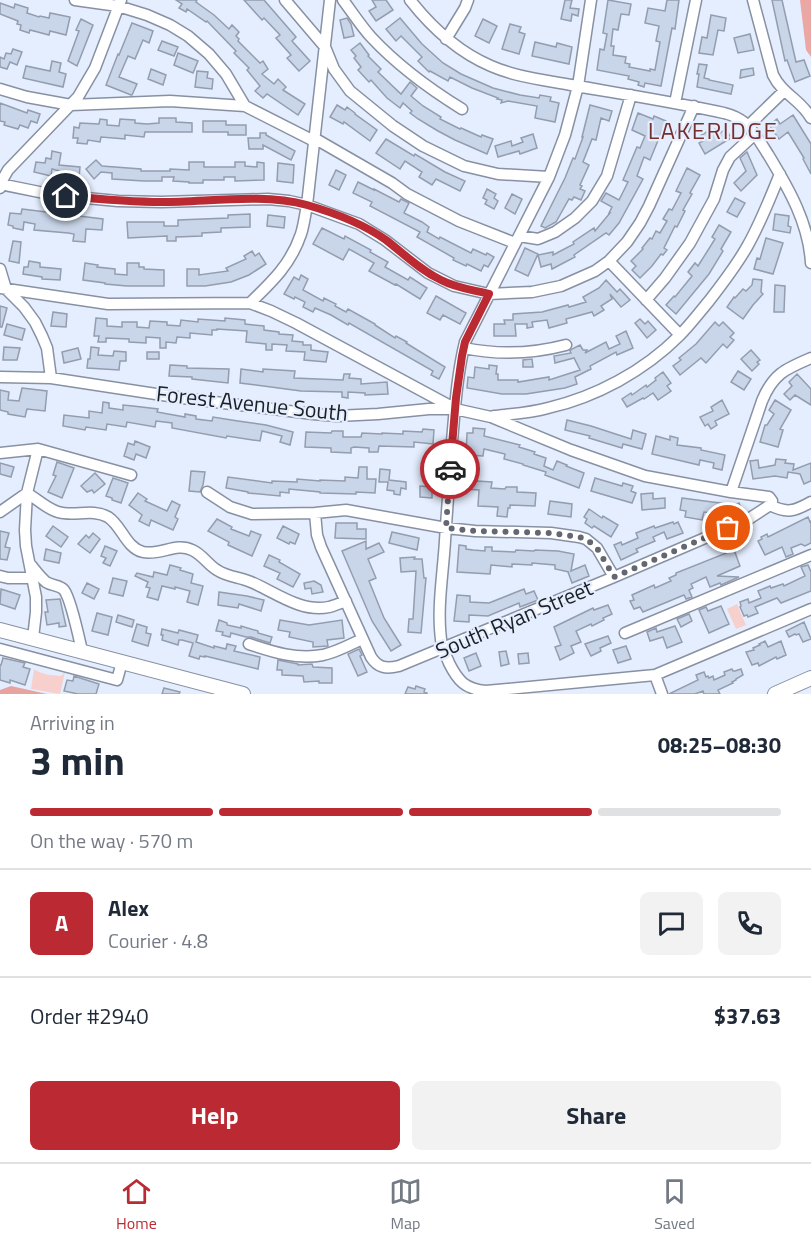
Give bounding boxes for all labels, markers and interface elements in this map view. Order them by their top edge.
district label: LAKERIDGE [648,112,778,148]
pin [40,170,91,221]
icon: home [49,179,82,212]
street label: Forest Avenue South [154,376,350,430]
courier [420,439,480,499]
icon: car [434,453,467,486]
pin [702,502,753,553]
icon: bag [711,511,744,544]
street label: South Ryan Street [430,570,598,667]
text: Arriving in [30,707,115,738]
text: 08:25–08:30 [658,728,781,762]
text: 3 min [30,731,125,790]
text: On the way · 570 m [30,825,193,856]
text: Alex [108,891,149,925]
button: chat [640,892,703,955]
button: phone [718,892,781,955]
text: A [55,906,68,940]
text: Courier · 4.8 [108,925,208,956]
text: Order #2940 [30,999,149,1033]
text: $37.63 [714,999,781,1033]
button: Help [30,1081,400,1150]
button: Share [412,1081,781,1150]
tab: Home [116,1175,157,1235]
tab: Map [389,1175,422,1235]
tab: Saved [654,1175,695,1235]

